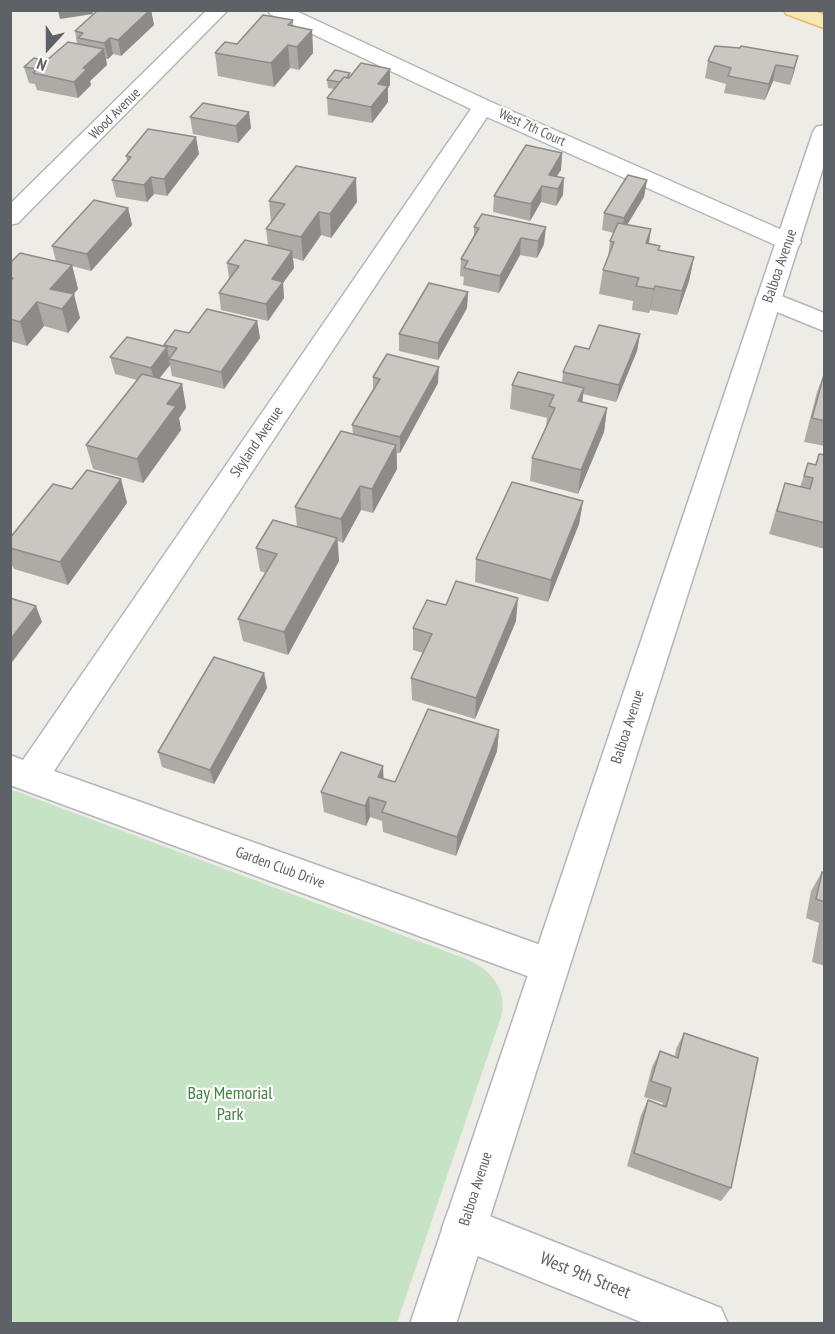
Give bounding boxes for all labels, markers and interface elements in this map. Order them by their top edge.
north arrow [18,18,78,78]
text: N [34,54,49,76]
street label: Wood Avenue [86,85,144,143]
street label: West 7th Court [496,106,568,150]
street label: Balboa Avenue [759,227,801,305]
street label: Skyland Avenue [227,403,287,481]
street label: Balboa Avenue [608,688,648,766]
street label: Garden Club Drive [233,844,327,892]
park label: Bay Memorial Park [188,1083,272,1126]
street label: Balboa Avenue [456,1150,496,1228]
street label: West 9th Street [537,1248,633,1304]

